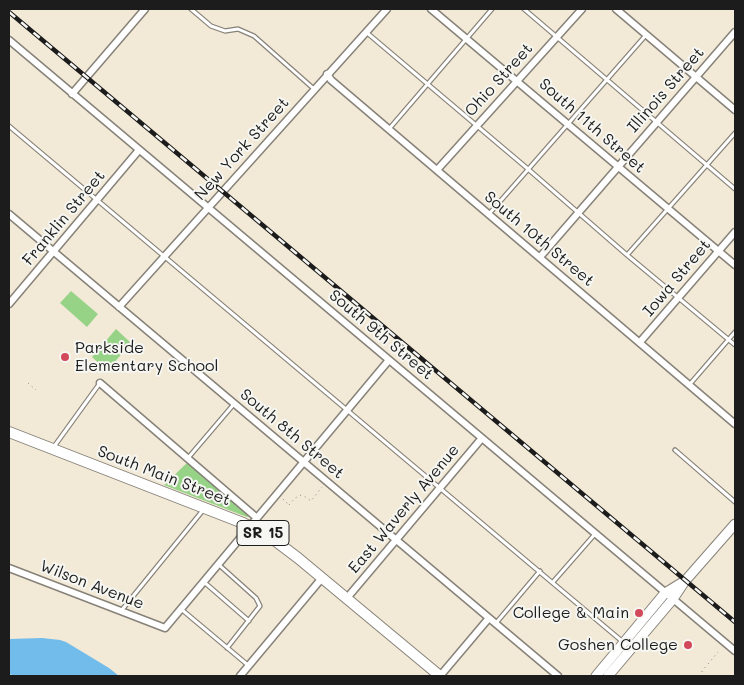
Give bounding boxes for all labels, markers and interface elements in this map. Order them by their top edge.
street label: Ohio Street [461,39,537,121]
street label: Illinois Street [624,43,708,137]
street label: South 11th Street [535,75,649,177]
street label: New York Street [191,94,293,204]
street label: Franklin Street [19,167,109,269]
street label: South 10th Street [480,187,598,291]
street label: Iowa Street [639,235,715,321]
street label: South 9th Street [325,286,437,384]
place label: Parkside Elementary School [75,338,219,376]
marker: Parkside Elementary School [59,351,71,363]
street label: South 8th Street [236,385,348,483]
street label: East Waverly Avenue [344,441,464,577]
street label: South Main Street [95,442,233,510]
road number: SR 15 [237,520,289,546]
street label: Wilson Avenue [37,556,147,614]
place label: College & Main [513,603,629,623]
marker: College & Main [633,607,645,619]
place label: Goshen College [558,635,678,655]
marker: Goshen College [682,639,694,651]

